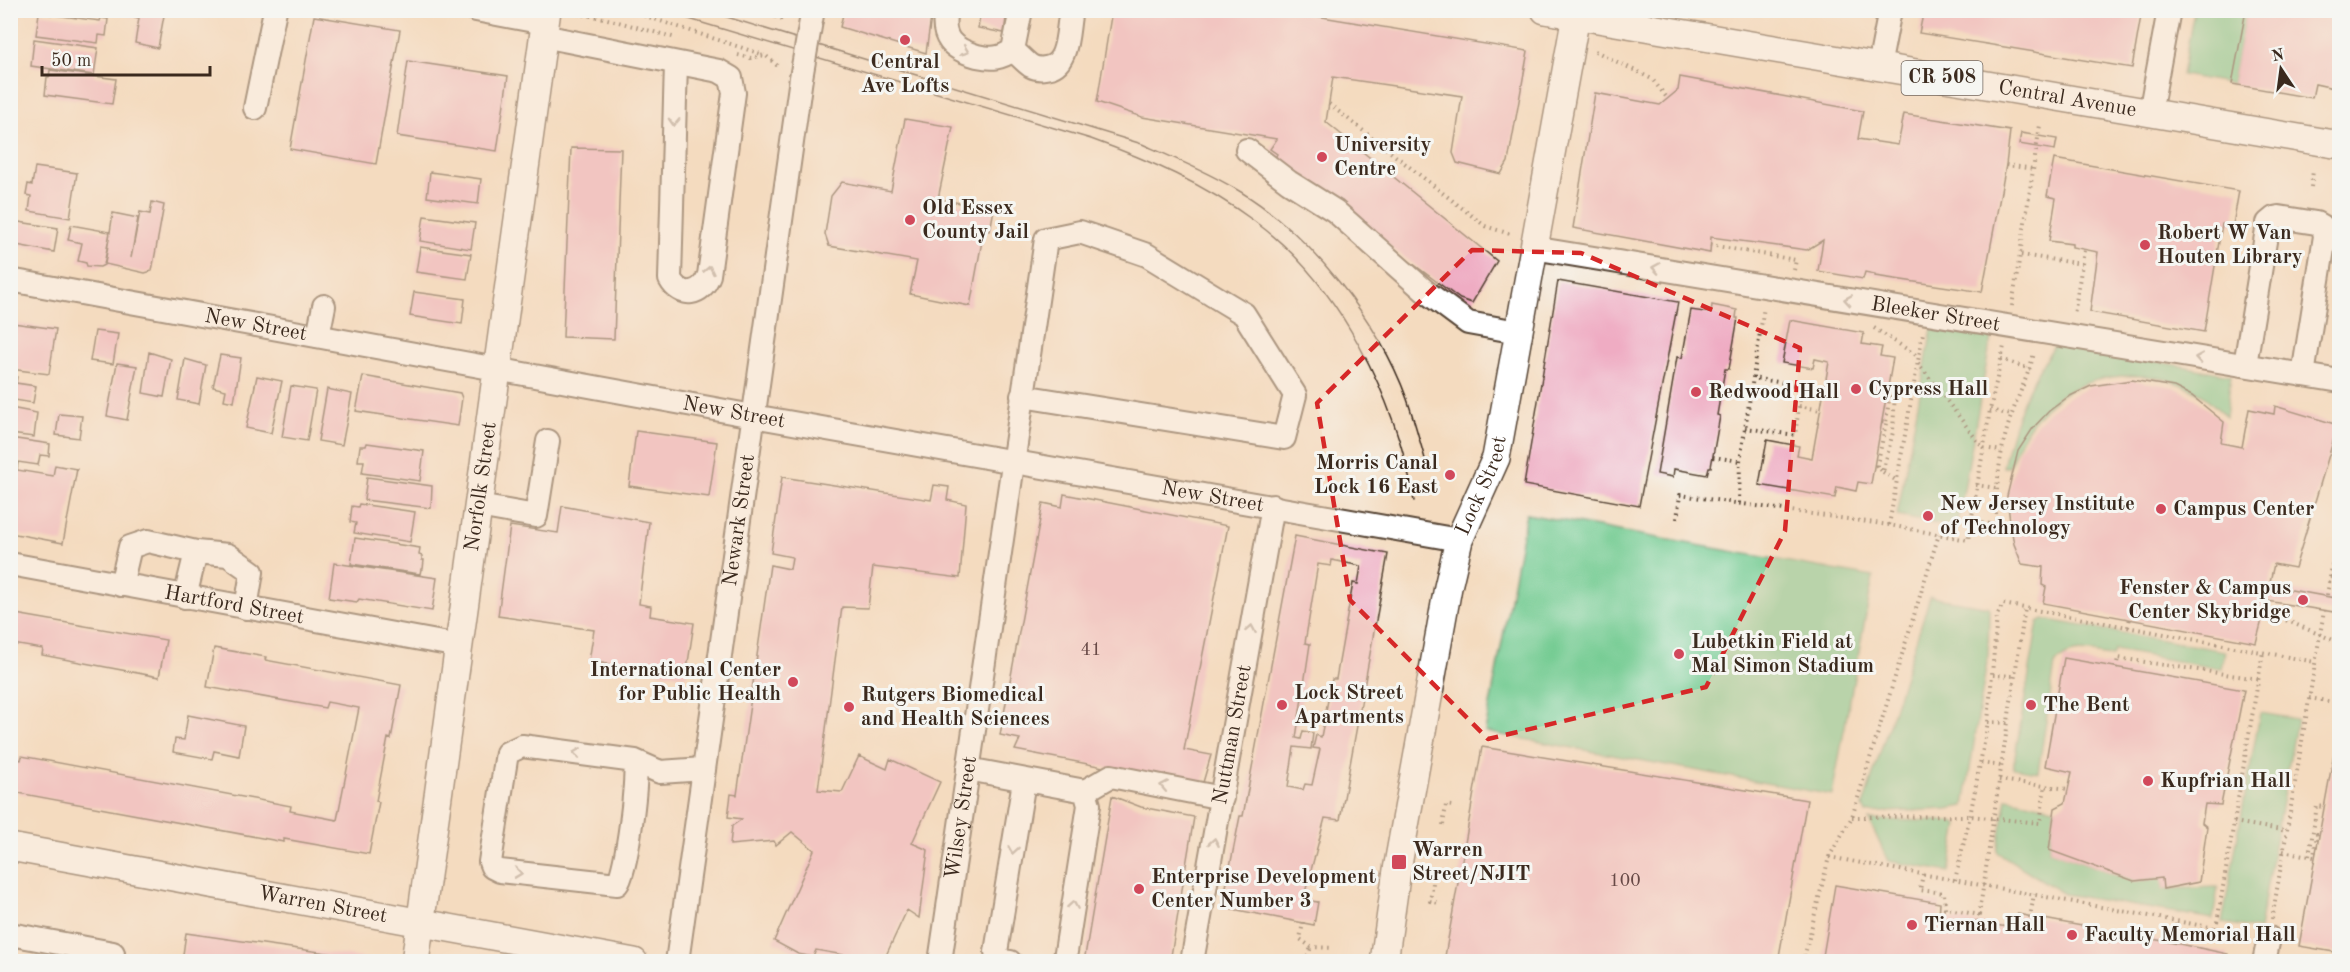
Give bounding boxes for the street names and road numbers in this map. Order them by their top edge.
road number: CR 508 [1902,61,1982,95]
street label: Central Avenue [1997,77,2138,121]
street label: Bleeker Street [1870,293,2002,335]
street label: New Street [203,305,309,345]
street label: New Street [681,393,787,432]
street label: Norfolk Street [462,420,500,553]
street label: Lock Street [1452,434,1510,539]
street label: Newark Street [719,453,759,588]
street label: New Street [1160,477,1266,516]
street label: Hartford Street [163,582,306,628]
street label: Nuttman Street [1210,663,1255,806]
street label: Wilsey Street [942,754,981,881]
street label: Warren Street [256,882,389,927]

